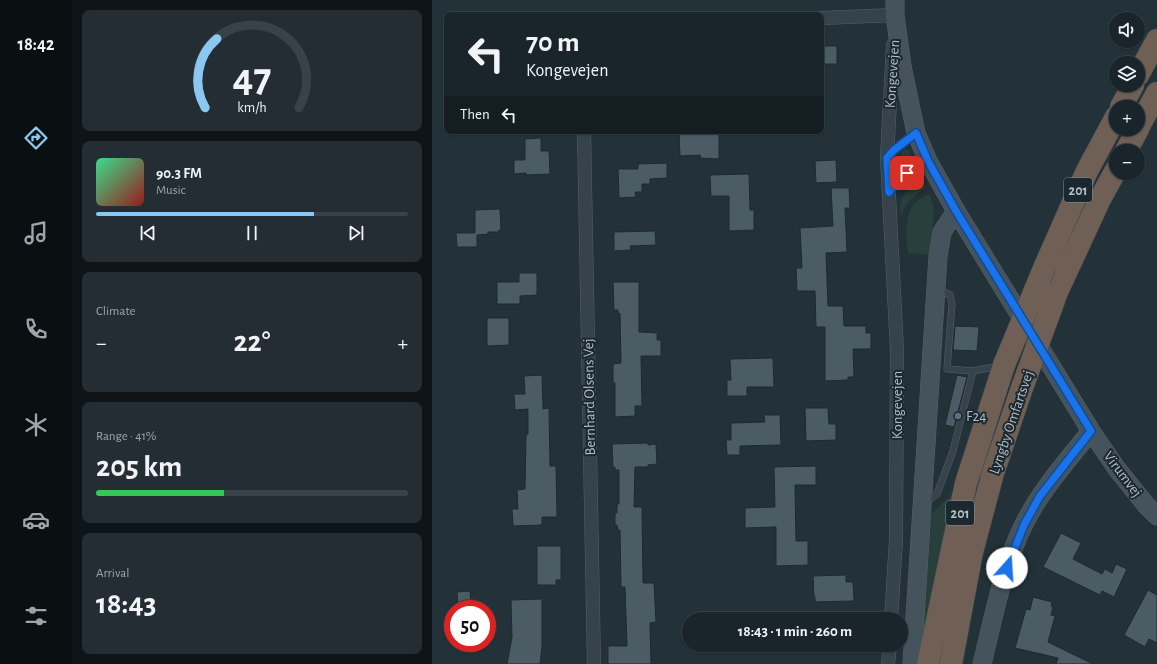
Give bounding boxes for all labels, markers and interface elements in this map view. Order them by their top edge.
map controls [1109,12,1145,180]
button: sound [1109,12,1145,48]
icon: left [460,28,512,80]
text: 70 m [526,29,580,57]
text: 18:42 [17,36,55,54]
street label: Kongevejen [883,39,902,109]
button: layers [1109,56,1145,92]
text: 47 [233,58,271,99]
text: Kongevejen [526,62,608,80]
button: + [1109,100,1145,136]
text: km/h [237,101,267,115]
icon: left [498,104,520,126]
text: Then [460,107,490,122]
icon: directions [22,124,50,152]
button: − [1109,144,1145,180]
pin [890,156,924,190]
icon: arrive [896,162,918,184]
text: 90.3 FM [156,166,202,181]
road number: 201 [1064,178,1092,202]
text: Music [156,184,186,197]
icon: music [22,219,50,247]
icon: previous [137,222,159,244]
icon: pause [241,222,263,244]
icon: next [345,222,367,244]
text: Climate [96,305,135,318]
icon: phone [22,315,50,343]
text: 22° [233,327,271,357]
text: − [96,332,107,354]
text: + [397,332,408,354]
street label: Bernhard Olsens Vej [581,338,598,456]
street label: Lyngby Omfartsvej [987,368,1036,476]
street label: Kongevejen [890,371,905,439]
place label: F24 [966,409,987,424]
icon: climate [22,411,50,439]
marker: F24 [953,411,963,421]
text: Range · 41% [96,430,157,443]
street label: Virumvej [1101,449,1145,500]
text: 205 km [96,452,182,482]
road number: 201 [946,501,974,525]
icon: car [22,506,50,534]
position arrow [986,547,1028,589]
text: Arrival [96,567,129,580]
text: 18:43 [96,589,156,619]
speed limit sign: 50 [444,600,496,652]
icon: filters [22,602,50,630]
text: 18:43 · 1 min · 260 m [738,624,852,639]

